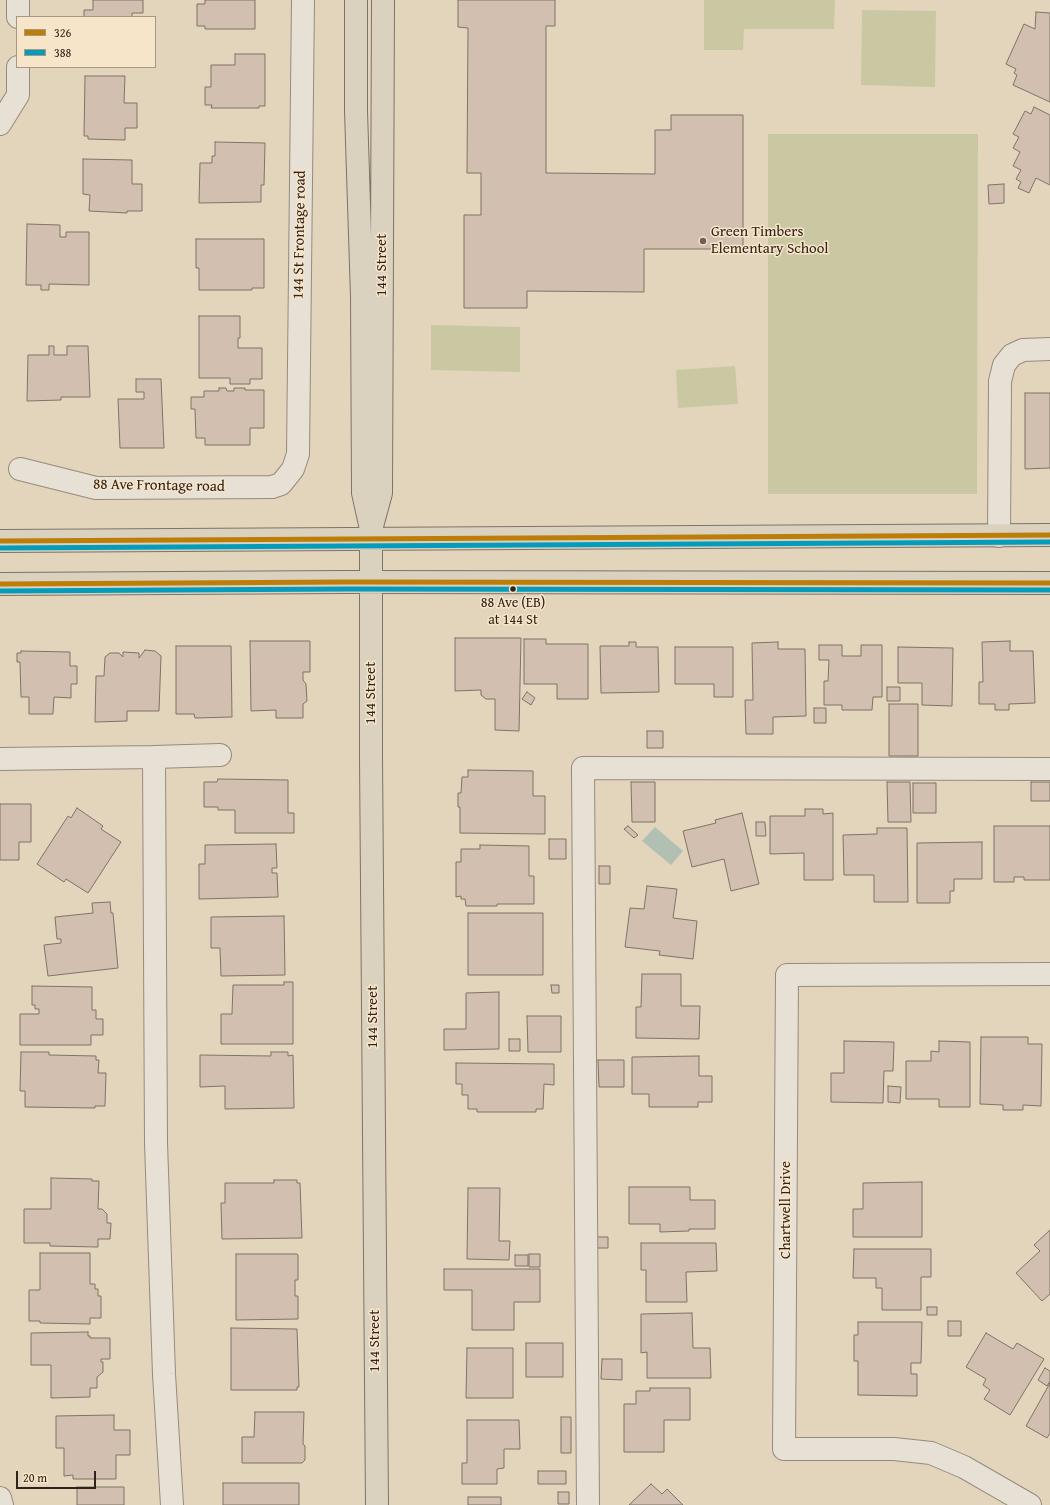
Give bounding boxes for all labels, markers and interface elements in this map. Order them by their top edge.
legend [16,16,156,68]
text: 326 [54,24,71,41]
text: 388 [54,44,71,61]
street label: 144 St Frontage road [290,170,310,300]
place label: Green Timbers Elementary School [711,223,829,258]
street label: 144 Street [373,234,391,296]
marker: Green Timbers Elementary School [698,236,708,246]
street label: 88 Ave Frontage road [93,476,225,496]
marker: 88 Ave (EB) at 144 St [508,584,518,594]
place label: 88 Ave (EB) at 144 St [481,595,545,628]
street label: 144 Street [362,662,380,724]
street label: 144 Street [364,986,382,1048]
street label: Chartwell Drive [777,1161,795,1259]
street label: 144 Street [366,1310,384,1372]
scale bar [18,1463,98,1489]
text: 20 m [23,1469,47,1486]

